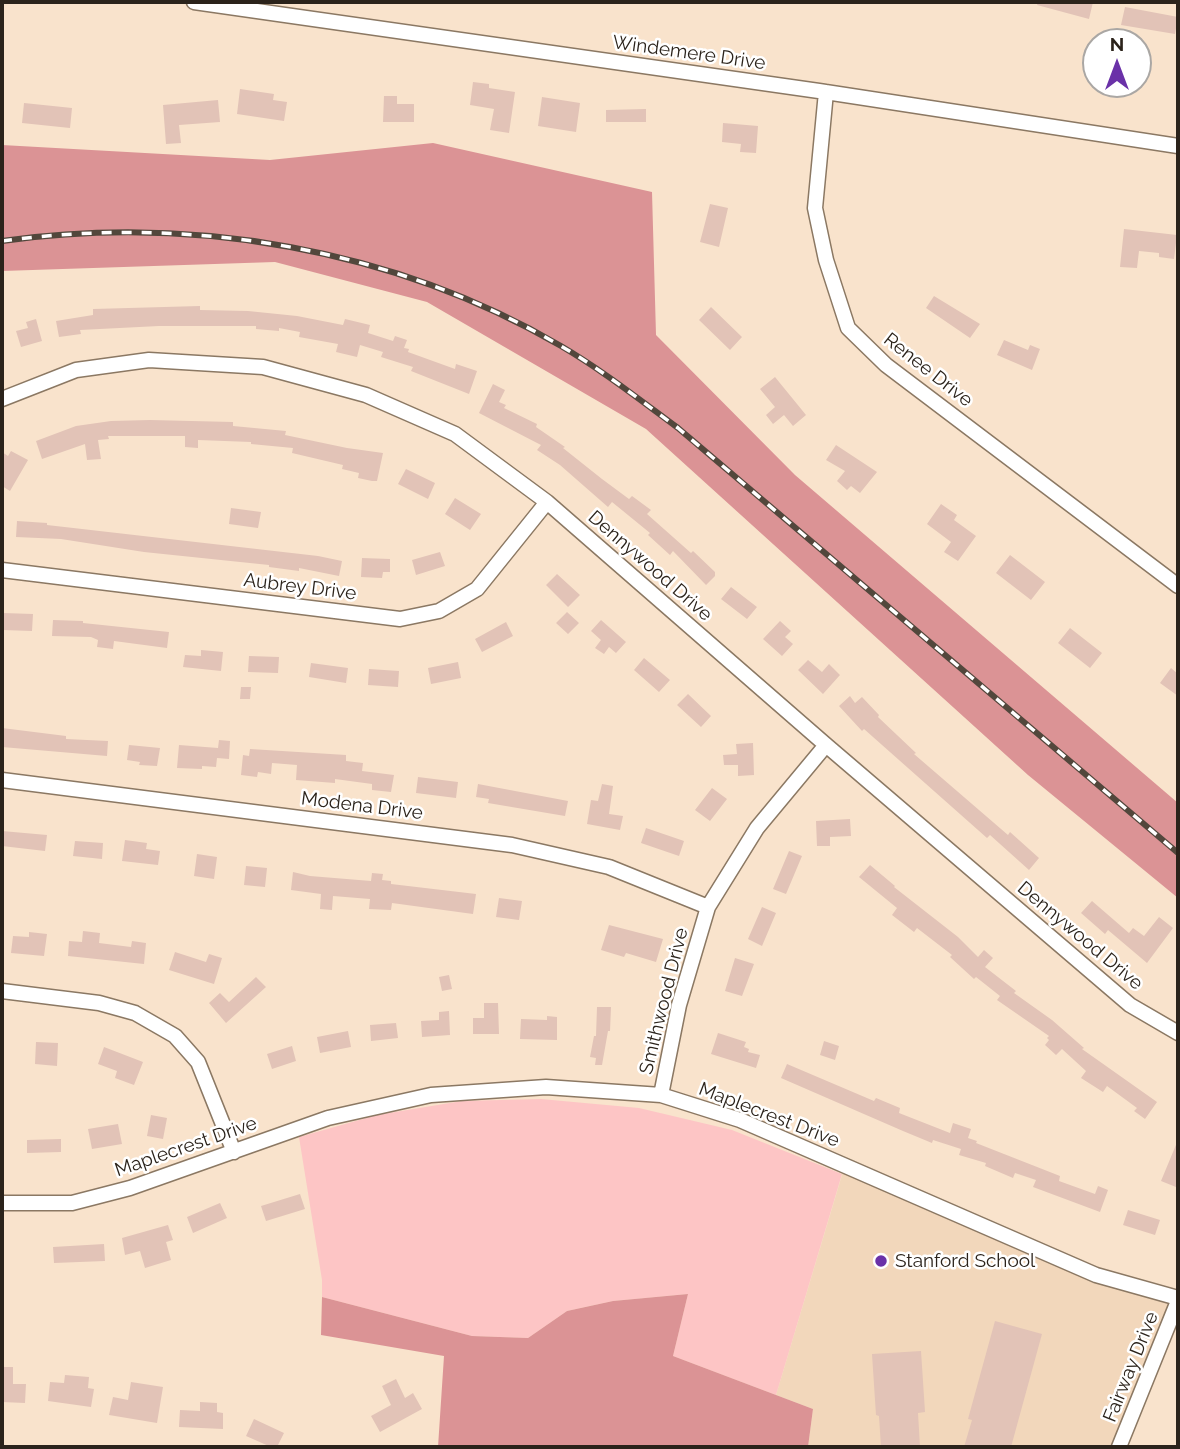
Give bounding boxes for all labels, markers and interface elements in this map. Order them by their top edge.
north arrow [1082,28,1152,98]
street label: Windemere Drive [611,31,767,75]
text: N [1110,33,1124,55]
street label: Renee Drive [879,328,977,412]
street label: Dennywood Drive [583,506,717,626]
street label: Aubrey Drive [242,569,358,605]
street label: Modena Drive [300,787,424,825]
street label: Dennywood Drive [1013,877,1147,995]
street label: Smithwood Drive [635,925,693,1077]
street label: Maplecrest Drive [696,1078,842,1152]
street label: Maplecrest Drive [112,1112,260,1182]
place label: Stanford School [895,1250,1035,1272]
marker: Stanford School [873,1253,889,1269]
street label: Fairway Drive [1099,1309,1163,1425]

